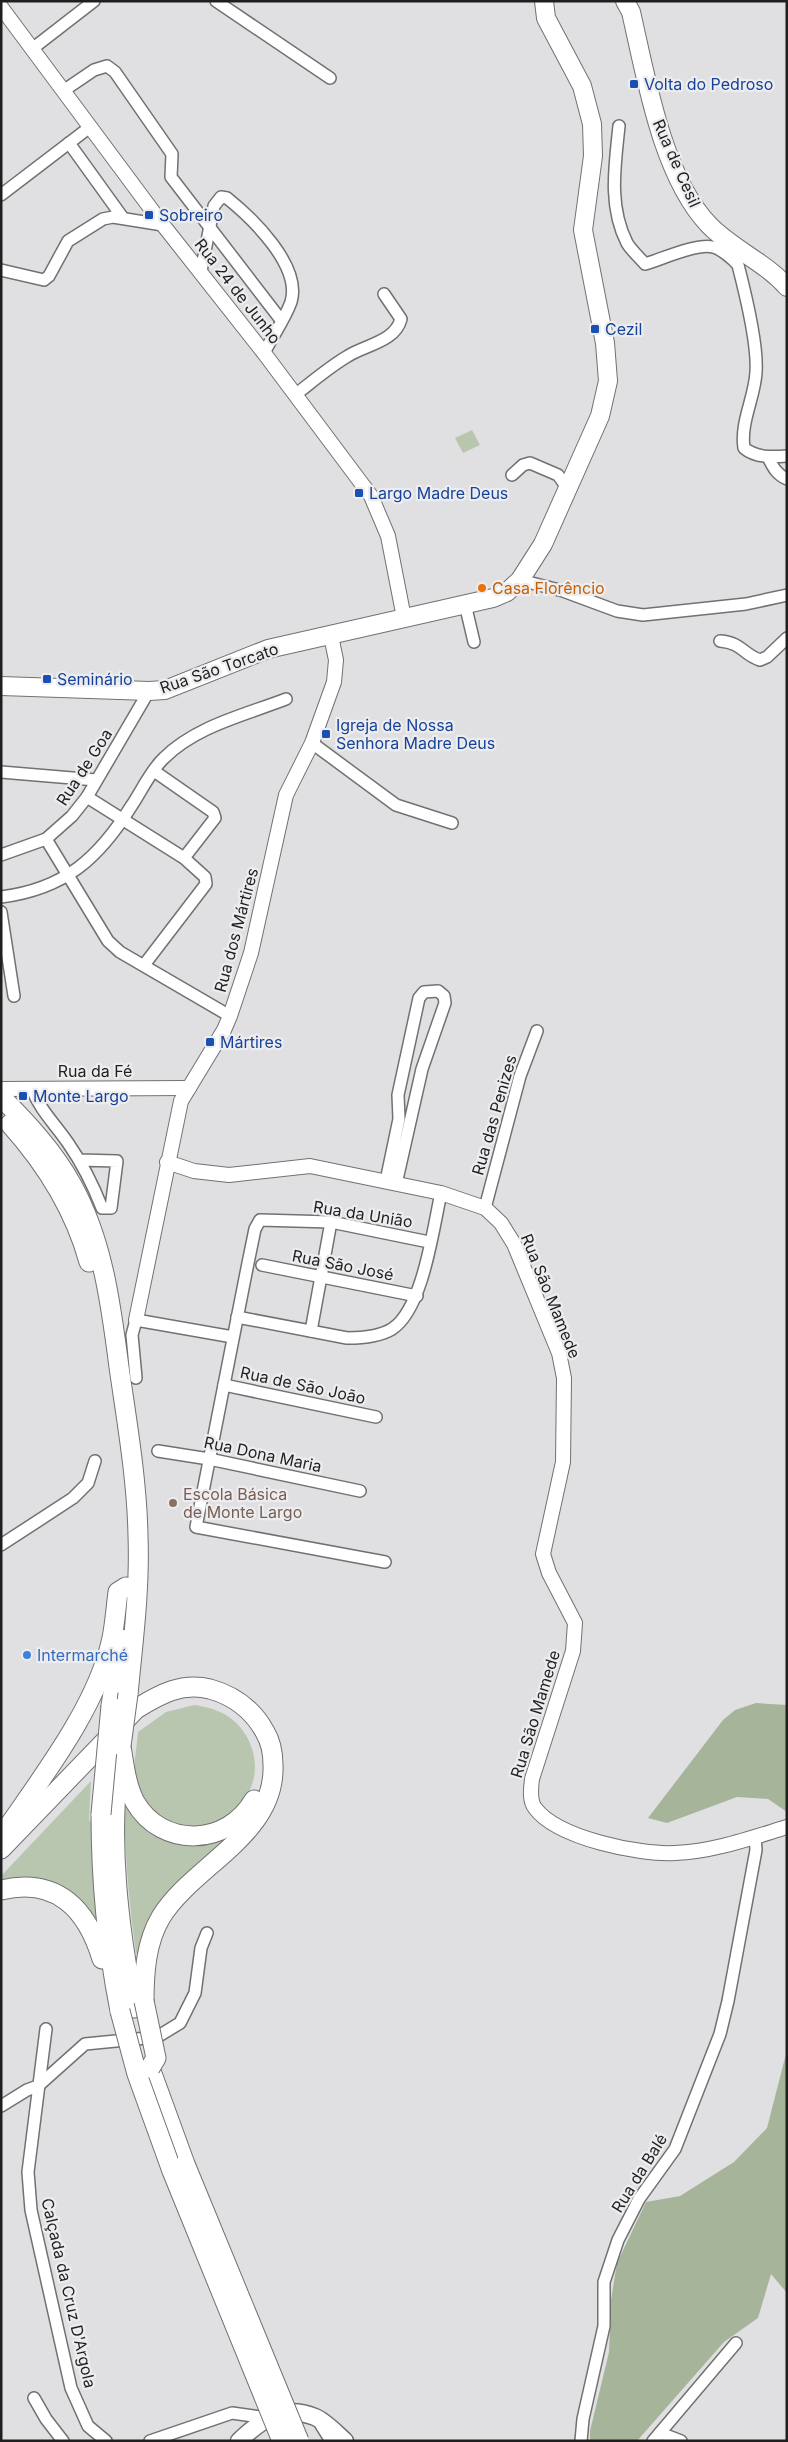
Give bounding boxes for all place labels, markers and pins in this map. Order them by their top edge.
place label: Volta do Pedroso [644,74,773,94]
marker: Volta do Pedroso [628,78,640,90]
place label: Sobreiro [159,205,223,225]
marker: Sobreiro [143,209,155,221]
place label: Cezil [605,319,642,339]
marker: Cezil [589,323,601,335]
place label: Largo Madre Deus [369,483,508,503]
marker: Largo Madre Deus [353,487,365,499]
place label: Casa Florêncio [492,578,605,598]
marker: Casa Florêncio [476,582,488,594]
place label: Seminário [57,669,133,689]
marker: Seminário [41,673,53,685]
place label: Igreja de Nossa Senhora Madre Deus [336,715,495,753]
marker: Igreja de Nossa Senhora Madre Deus [320,728,332,740]
place label: Mártires [220,1032,282,1052]
marker: Mártires [204,1036,216,1048]
place label: Monte Largo [33,1086,129,1106]
marker: Monte Largo [17,1090,29,1102]
place label: Escola Básica de Monte Largo [183,1484,302,1522]
marker: Escola Básica de Monte Largo [167,1497,179,1509]
place label: Intermarché [37,1645,128,1665]
marker: Intermarché [21,1649,33,1661]

